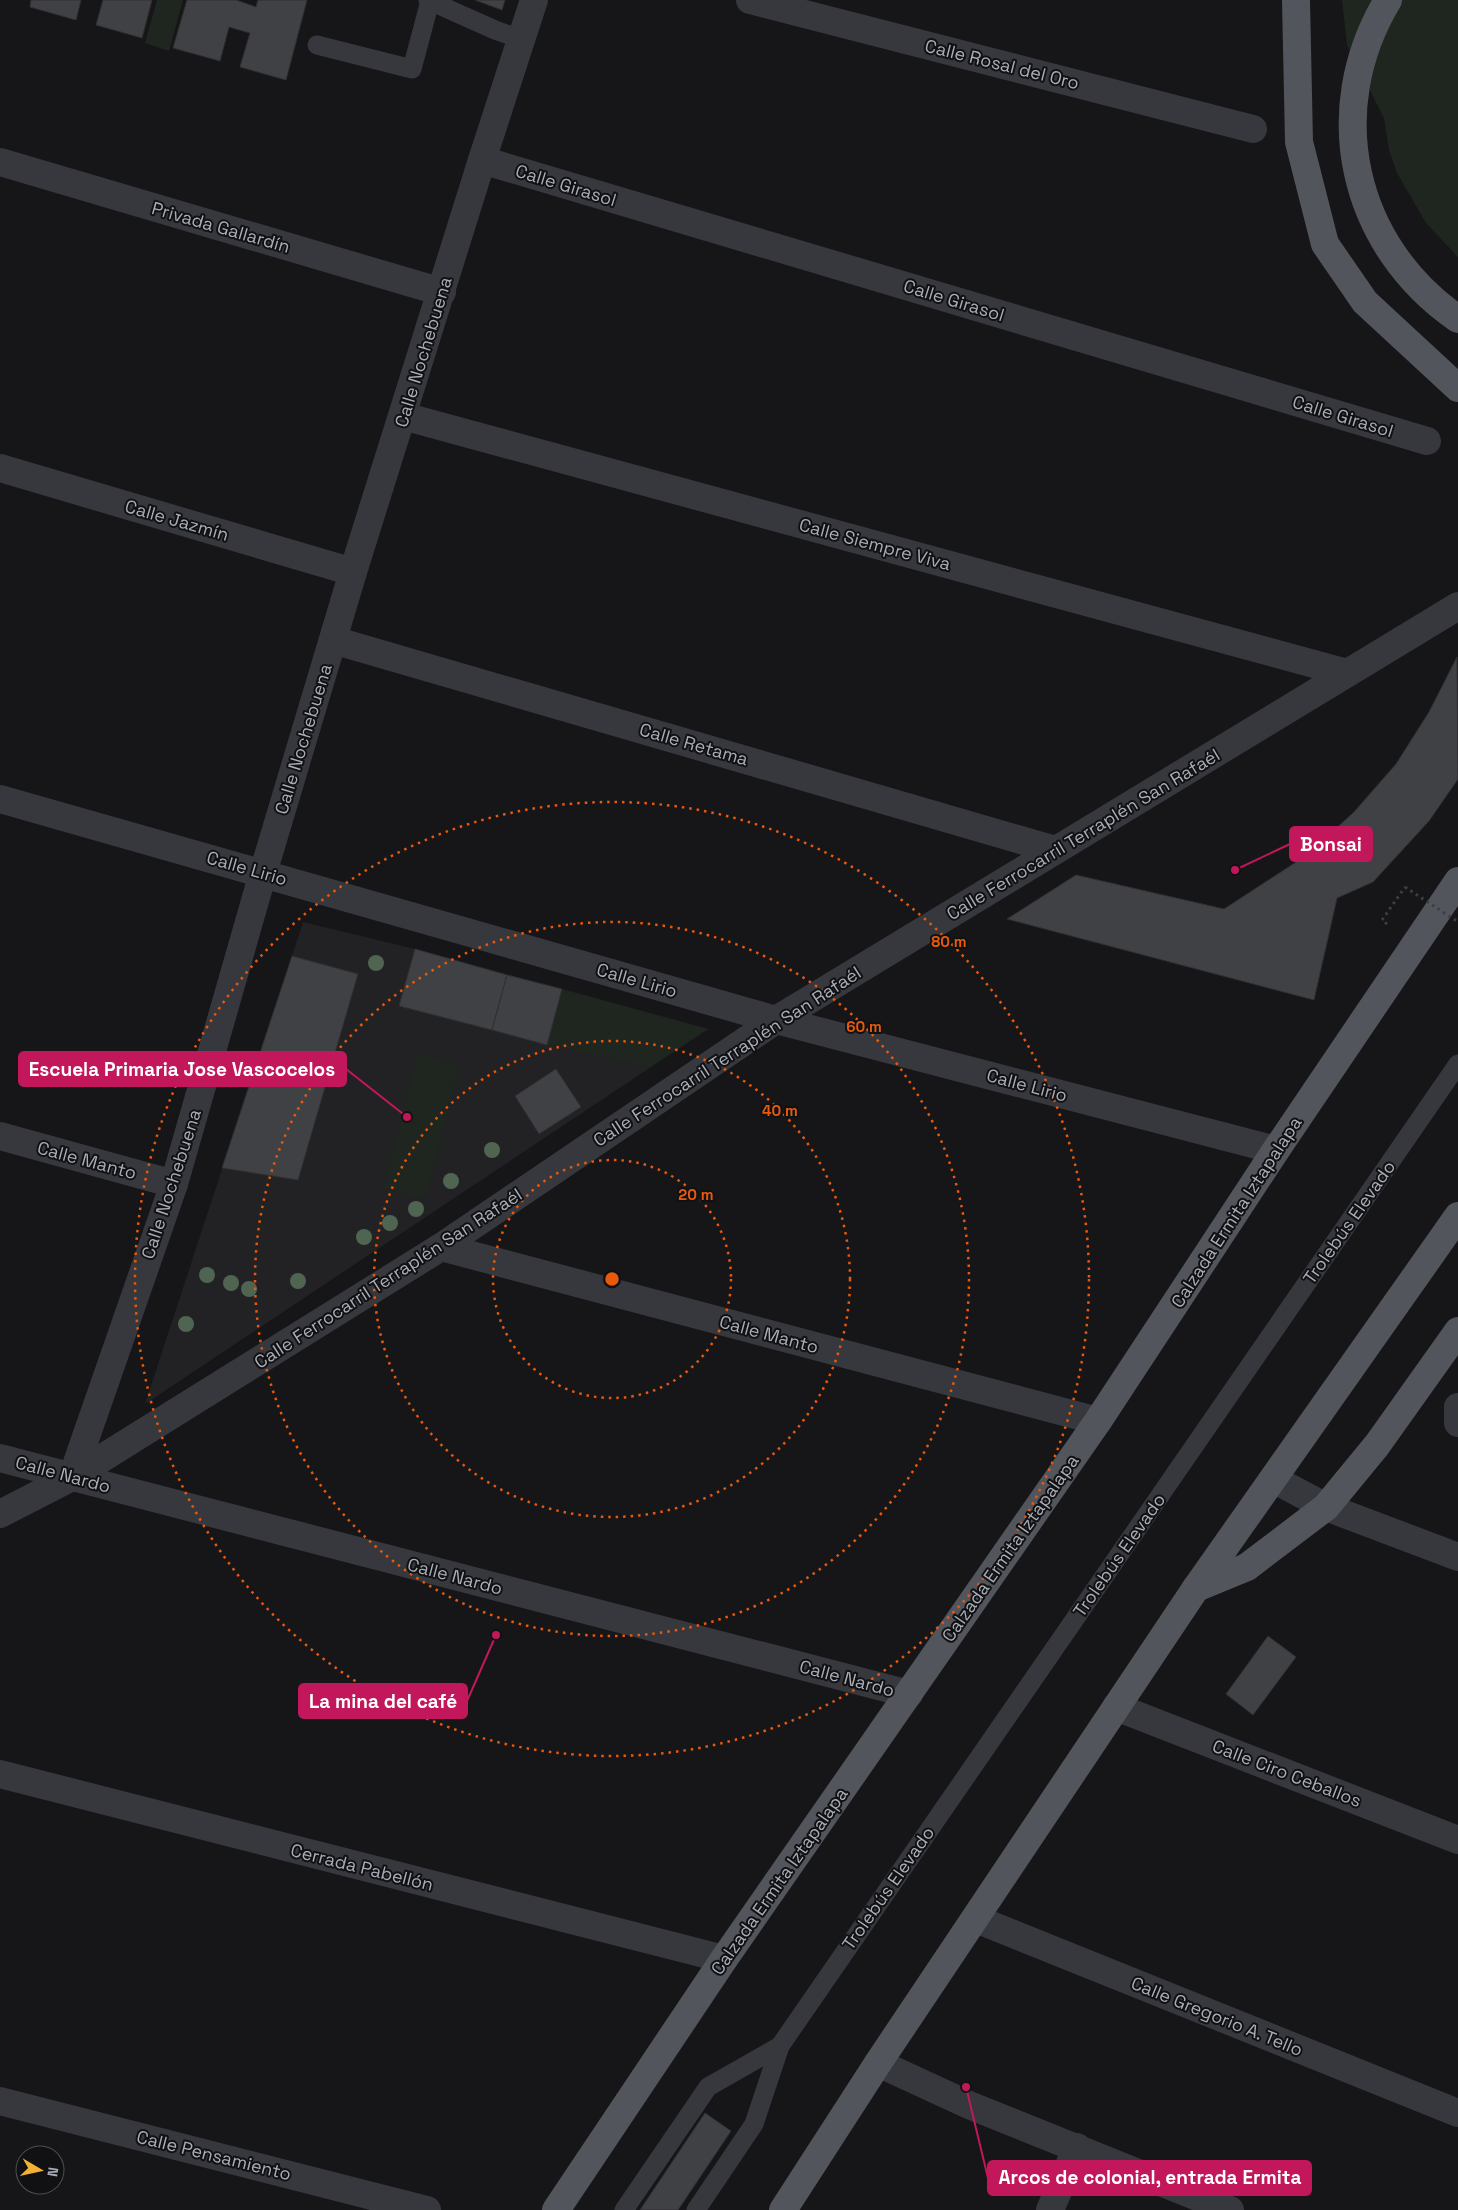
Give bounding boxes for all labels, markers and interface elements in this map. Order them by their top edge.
street label: Calle Rosal del Oro [922,34,1082,94]
street label: Calle Girasol [513,159,619,211]
street label: Privada Gallardín [149,196,293,258]
street label: Calle Nochebuena [389,274,457,430]
street label: Calle Girasol [901,274,1007,326]
street label: Calle Girasol [1290,390,1396,442]
street label: Calle Jazmín [122,494,232,546]
street label: Calle Siempre Viva [797,513,953,575]
street label: Calle Nochebuena [269,661,337,817]
street label: Calle Retama [637,717,751,771]
street label: Calle Ferrocarril Terraplén San Rafaél [942,743,1224,925]
callout: Bonsai [1290,827,1372,861]
text: Bonsai [1300,832,1362,857]
street label: Calle Lirio [204,846,290,890]
text: 80 m [931,932,967,951]
street label: Calle Lirio [594,958,680,1002]
street label: Calle Ferrocarril Terraplén San Rafaél [589,961,865,1151]
text: 60 m [846,1017,882,1036]
callout: Escuela Primaria Jose Vascocelos [19,1052,346,1086]
text: Escuela Primaria Jose Vascocelos [29,1057,335,1082]
street label: Calle Lirio [984,1063,1070,1107]
text: 40 m [762,1101,798,1120]
street label: Calle Nochebuena [136,1106,206,1262]
street label: Calzada Ermita Iztapalapa [1166,1112,1306,1312]
street label: Calle Manto [35,1136,139,1184]
street label: Trolebús Elevado [1298,1156,1400,1288]
street label: Calle Ferrocarril Terraplén San Rafaél [250,1183,526,1373]
text: 20 m [678,1185,714,1204]
centre of rings [603,1270,621,1288]
street label: Calle Manto [717,1310,821,1358]
street label: Calle Nardo [13,1450,113,1498]
street label: Calzada Ermita Iztapalapa [937,1450,1083,1646]
street label: Trolebús Elevado [1068,1489,1170,1621]
street label: Calle Nardo [405,1552,505,1600]
street label: Calle Nardo [797,1654,897,1702]
callout: La mina del café [299,1684,467,1718]
text: La mina del café [309,1689,457,1714]
street label: Calle Ciro Ceballos [1209,1734,1365,1812]
street label: Calzada Ermita Iztapalapa [706,1783,852,1979]
street label: Trolebús Elevado [837,1822,939,1954]
street label: Cerrada Pabellón [288,1838,436,1896]
street label: Calle Gregorio A. Tello [1128,1971,1306,2061]
street label: Calle Pensamiento [134,2125,294,2185]
north arrow [15,2145,65,2195]
callout: Arcos de colonial, entrada Ermita [988,2161,1311,2195]
text: Arcos de colonial, entrada Ermita [999,2165,1301,2190]
text: N [43,2166,62,2178]

